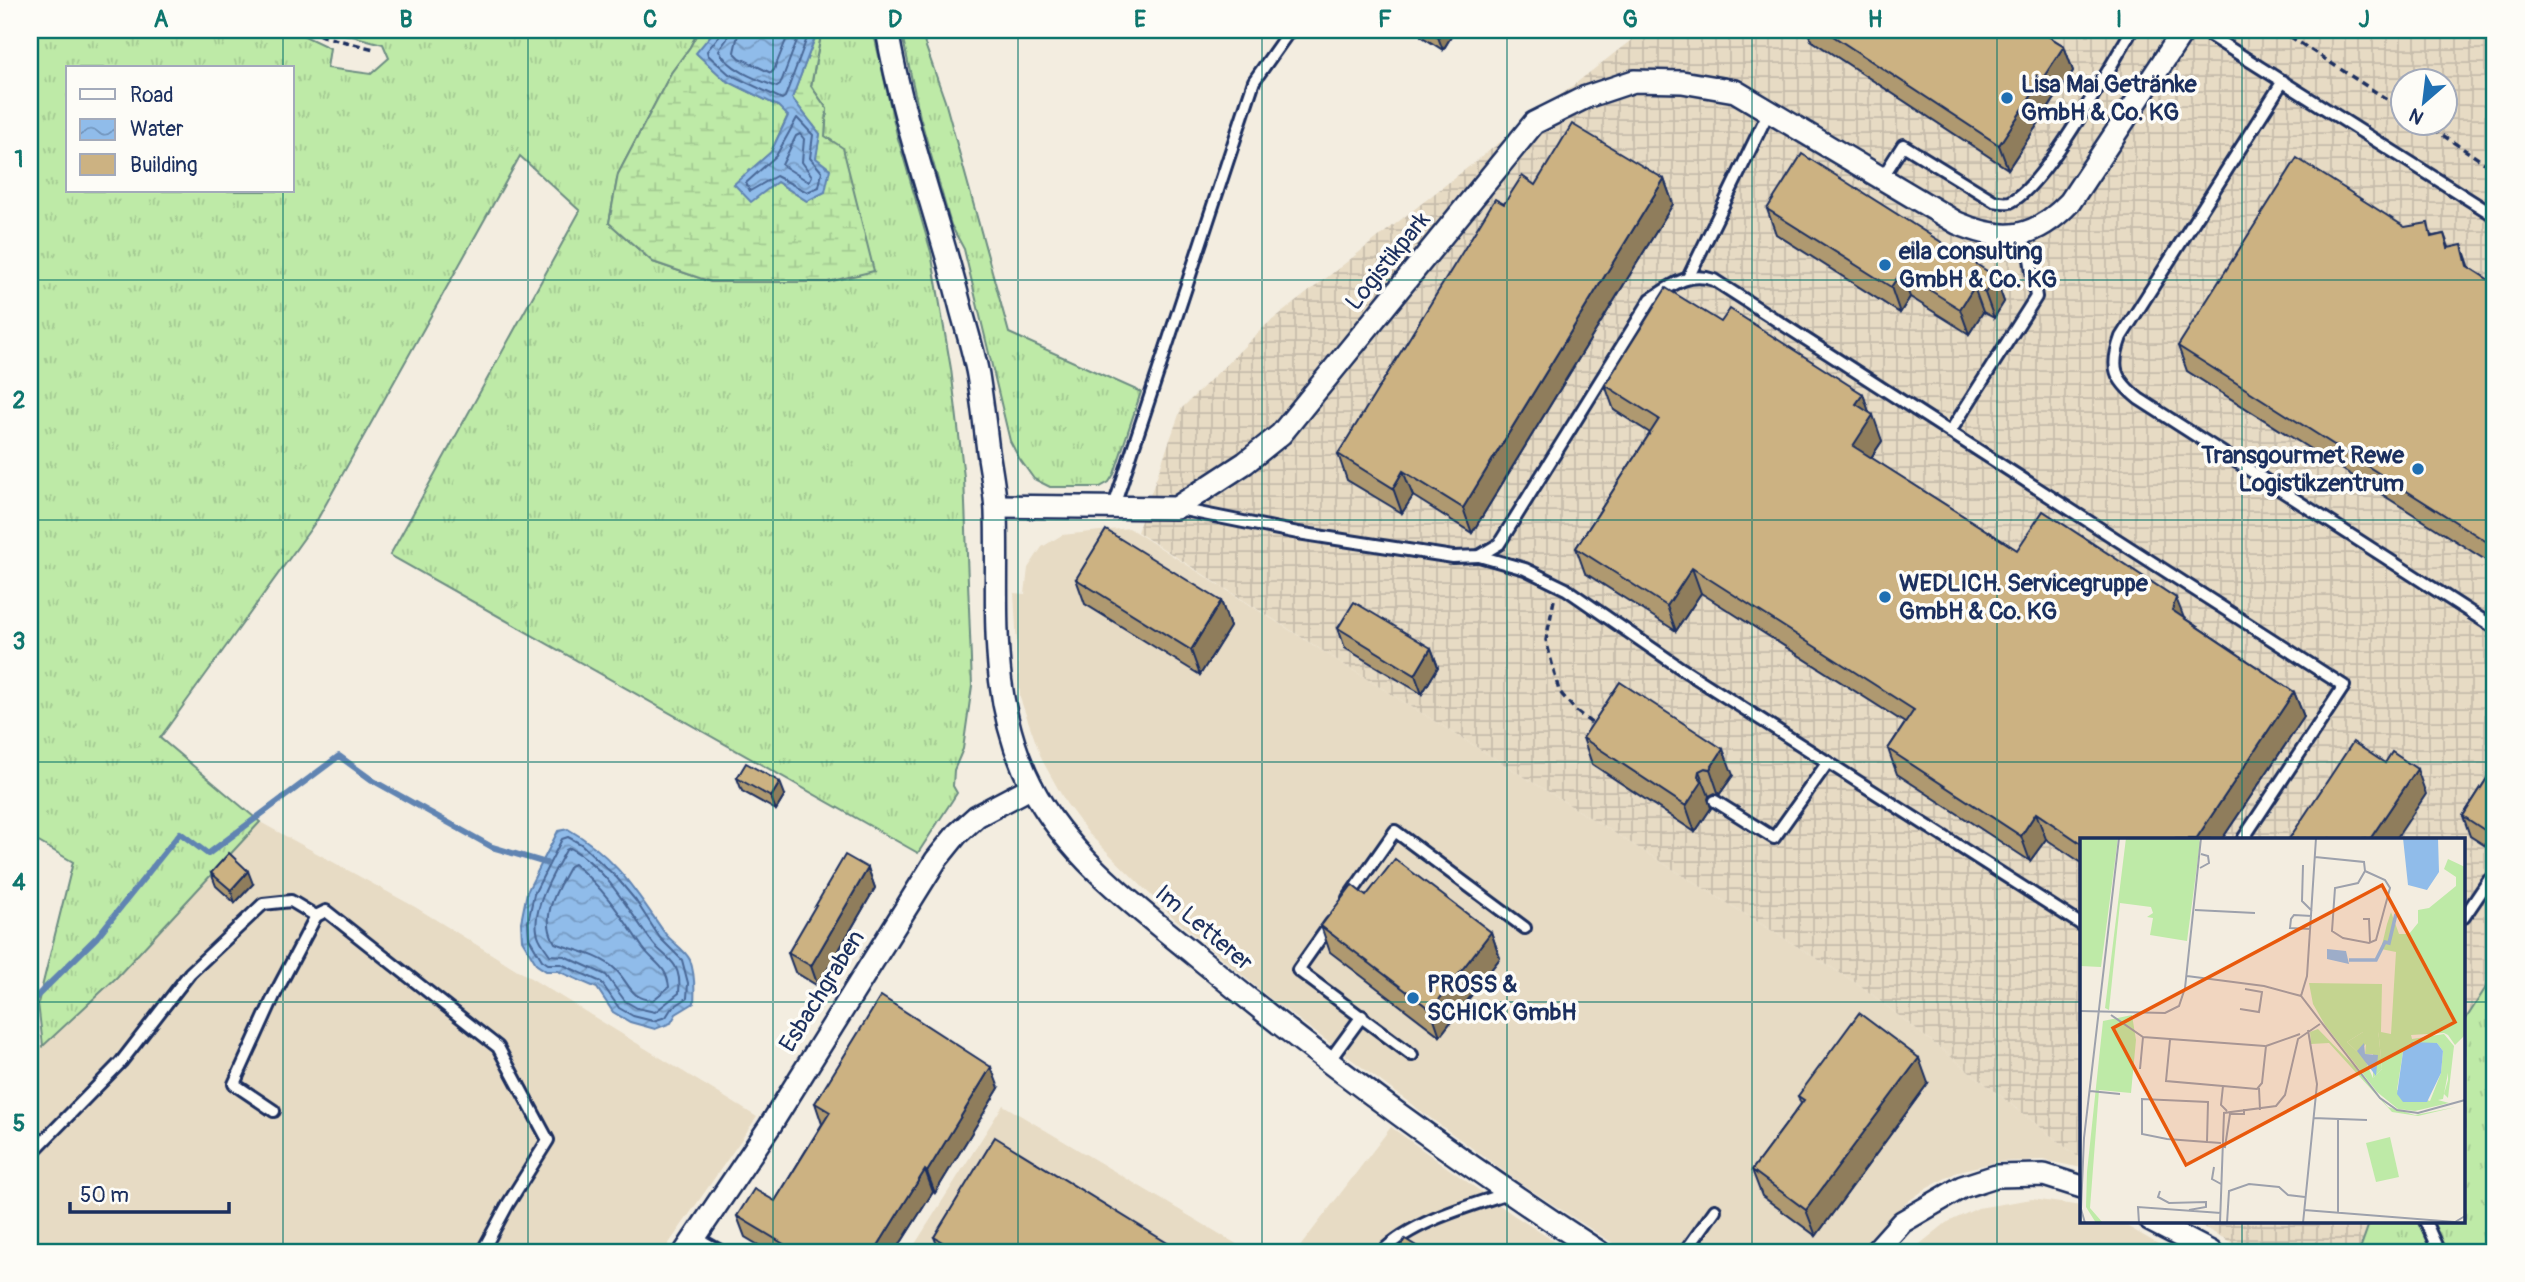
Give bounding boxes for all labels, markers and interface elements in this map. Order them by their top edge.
text: A [154,5,169,34]
text: B [399,5,413,34]
text: C [643,5,657,34]
text: D [888,5,902,34]
text: E [1134,5,1146,34]
text: F [1378,5,1392,34]
text: G [1622,5,1638,34]
text: H [1868,5,1882,34]
text: I [2116,5,2122,34]
text: J [2358,5,2370,34]
legend [66,66,294,192]
north arrow [2388,66,2458,136]
place label: Lisa Mai Getränke GmbH & Co. KG [2021,70,2198,127]
text: Road [130,82,174,109]
marker: Lisa Mai Getränke GmbH & Co. KG [1999,90,2015,106]
text: N [2405,102,2428,130]
text: Water [130,116,184,143]
text: 1 [15,145,24,174]
text: Building [130,152,197,179]
street label: Logistikpark [1339,206,1437,316]
place label: eila consulting GmbH & Co. KG [1898,237,2057,294]
marker: eila consulting GmbH & Co. KG [1877,257,1893,273]
text: 2 [13,386,26,415]
place label: Transgourmet Rewe Logistikzentrum [2200,441,2405,498]
marker: Transgourmet Rewe Logistikzentrum [2410,461,2426,477]
place label: WEDLICH. Servicegruppe GmbH & Co. KG [1899,569,2149,626]
marker: WEDLICH. Servicegruppe GmbH & Co. KG [1877,589,1893,605]
text: 3 [13,627,25,656]
inset map [2080,838,2466,1222]
text: 4 [12,868,26,897]
street label: Im Letterer [1149,879,1259,977]
street label: Esbachgraben [773,925,871,1057]
place label: PROSS & SCHICK GmbH [1427,970,1576,1027]
marker: PROSS & SCHICK GmbH [1405,990,1421,1006]
text: 5 [13,1109,25,1138]
scale bar [70,1170,229,1214]
text: 50 m [80,1182,129,1209]

